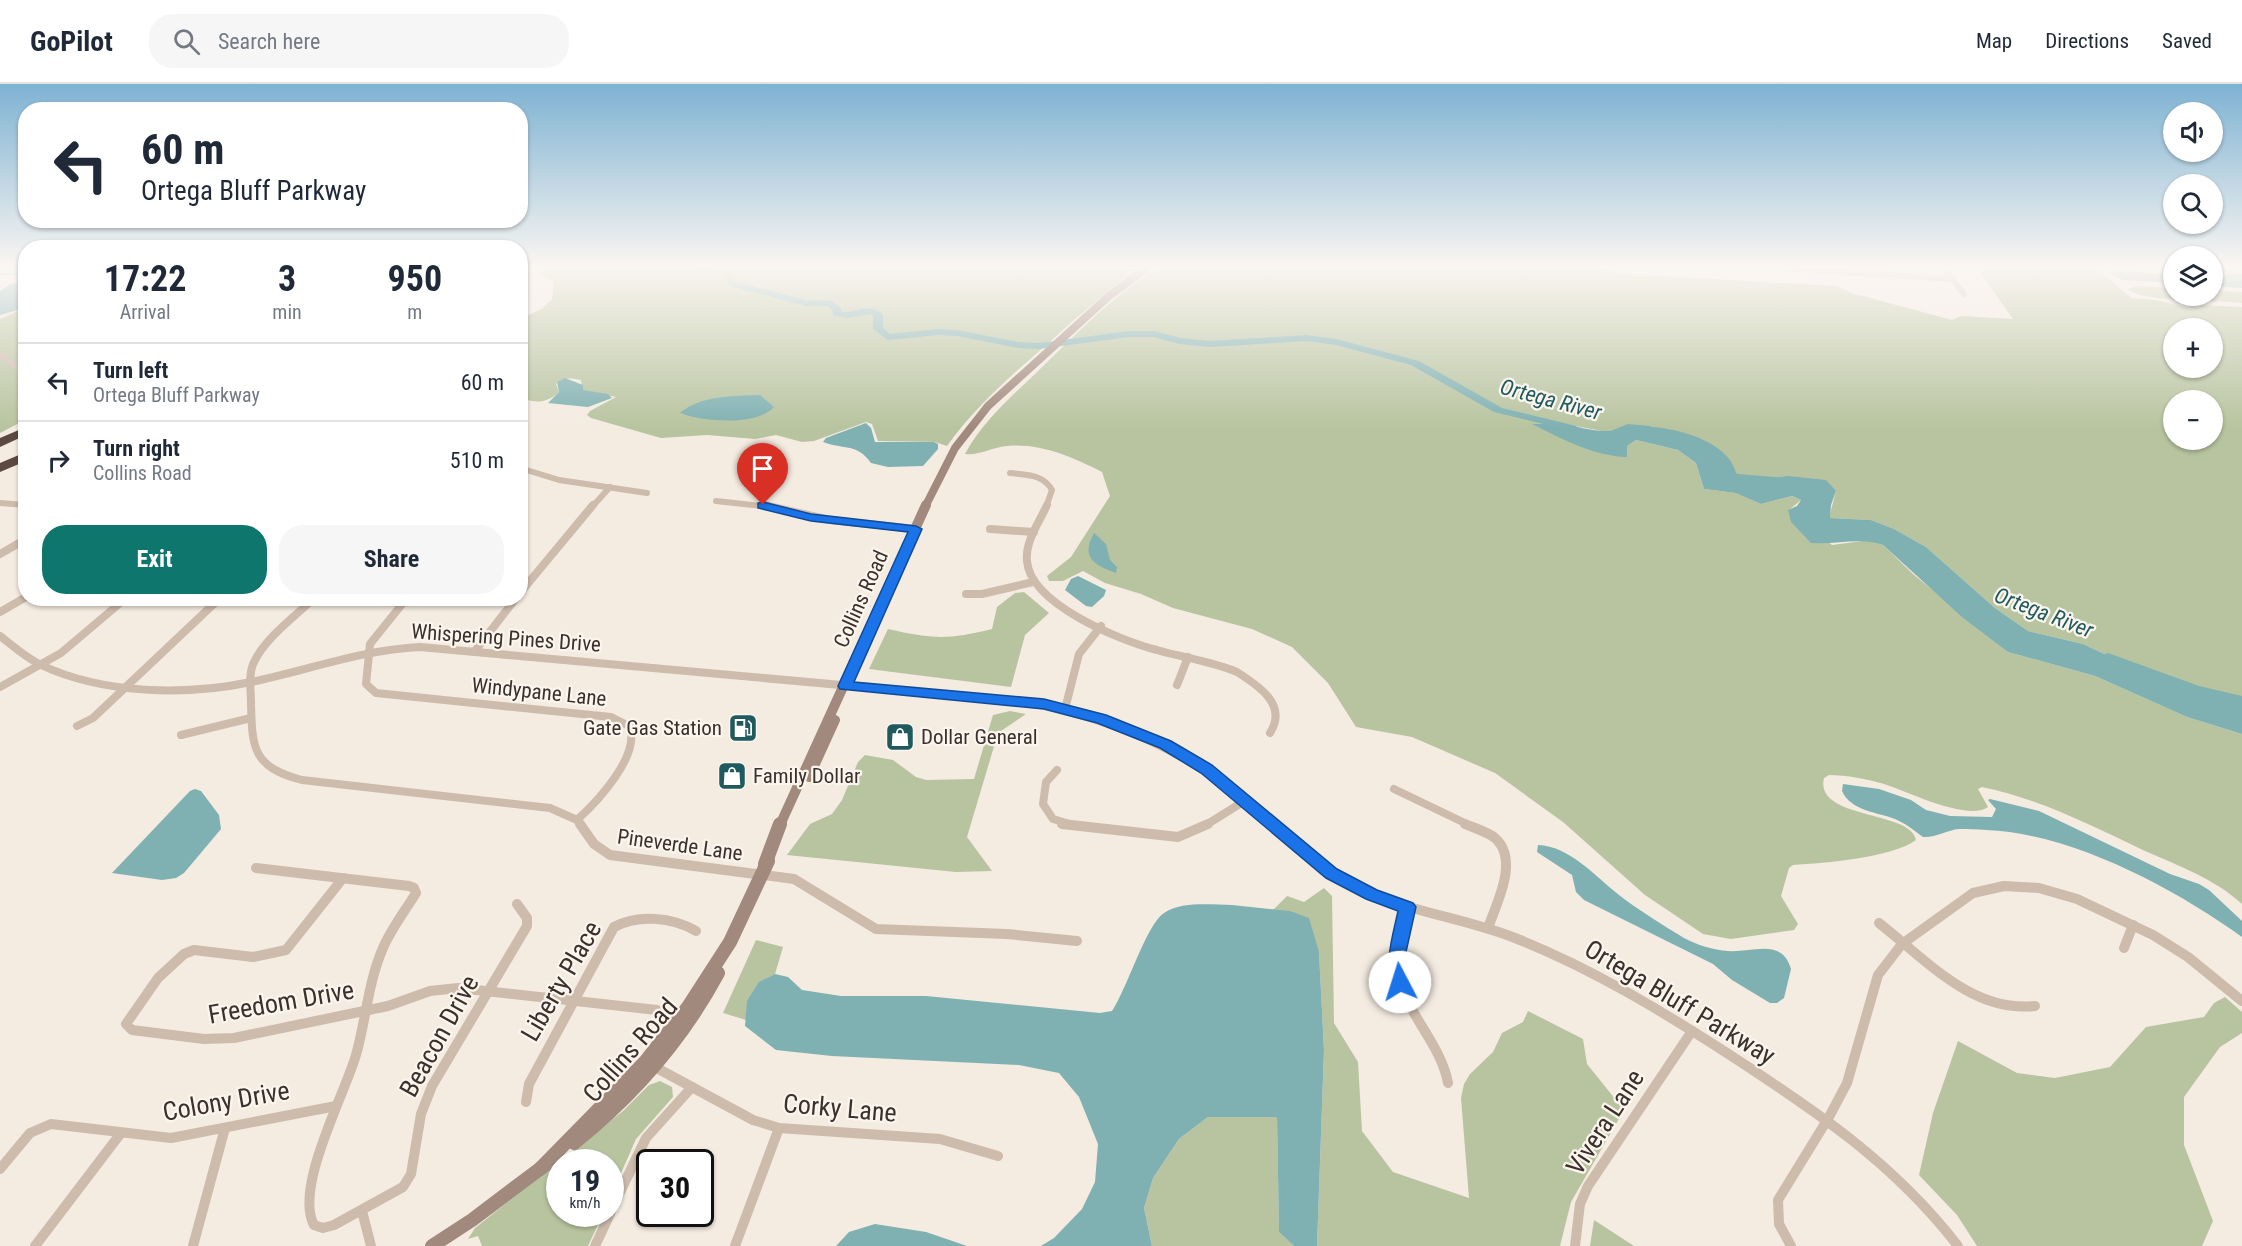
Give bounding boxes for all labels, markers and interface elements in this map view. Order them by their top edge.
search box [149,14,569,68]
text: GoPilot [30,25,113,58]
icon: search [170,25,203,58]
text: Search here [218,29,320,54]
text: Map [1976,29,2012,53]
text: Directions [2045,29,2129,53]
text: Saved [2162,29,2212,53]
map controls [2163,102,2223,450]
button: sound [2163,102,2223,162]
text: 60 m [141,125,224,174]
icon: left [42,126,120,204]
button: search [2163,174,2223,234]
text: Ortega Bluff Parkway [141,175,366,207]
button: layers [2163,246,2223,306]
text: 17:22 [104,258,186,300]
text: 3 [278,258,296,300]
text: 950 [388,258,442,300]
text: Arrival [120,300,171,324]
text: min [272,300,302,324]
text: m [407,300,422,324]
button: + [2163,318,2223,378]
text: Turn left [93,358,168,383]
icon: left [42,366,75,399]
text: 60 m [461,370,504,395]
water label: Ortega River [1498,374,1605,425]
text: Ortega Bluff Parkway [93,383,260,407]
button: − [2163,390,2223,450]
text: Turn right [93,436,180,461]
pin [737,443,788,505]
icon: right [42,444,75,477]
text: 510 m [450,448,504,473]
icon: arrive [746,452,779,485]
text: Collins Road [93,461,192,485]
button: Exit [42,525,267,594]
button: Share [279,525,504,594]
street label: Collins Road [829,547,893,651]
water label: Ortega River [1991,582,2097,643]
street label: Whispering Pines Drive [410,619,602,657]
street label: Windypane Lane [470,673,608,711]
fuel station icon: Gate Gas Station [727,712,759,744]
place label: Gate Gas Station [583,716,722,740]
shop icon: Dollar General [884,721,916,753]
place label: Dollar General [921,725,1038,749]
shop icon: Family Dollar [716,760,748,792]
place label: Family Dollar [753,764,860,788]
street label: Pineverde Lane [616,824,744,866]
street label: Liberty Place [515,916,607,1046]
street label: Ortega Bluff Parkway [1579,933,1781,1071]
position arrow [1368,950,1432,1014]
street label: Beacon Drive [393,970,485,1102]
street label: Freedom Drive [206,974,356,1030]
street label: Collins Road [577,992,683,1108]
street label: Vivera Lane [1560,1064,1650,1180]
street label: Colony Drive [160,1075,292,1127]
street label: Corky Lane [782,1088,898,1128]
speed limit sign: 30 [636,1149,714,1227]
text: 19 [570,1163,600,1198]
text: km/h [570,1194,600,1212]

